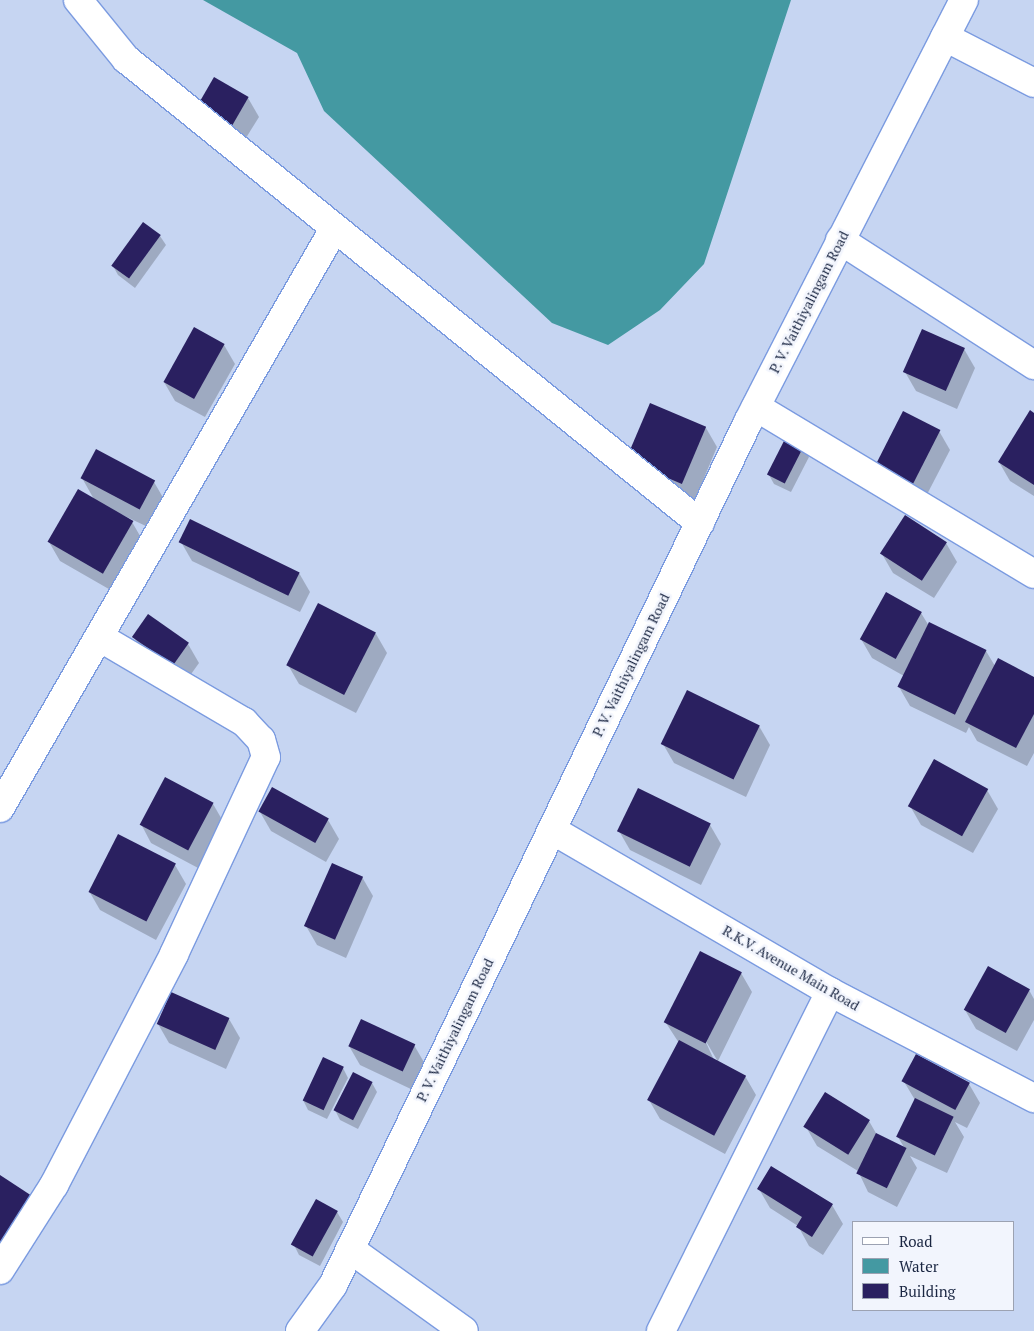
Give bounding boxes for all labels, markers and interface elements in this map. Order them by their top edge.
street label: P. V. Vaithiyalingam Road [765,227,853,377]
street label: P. V. Vaithiyalingam Road [589,590,673,740]
street label: R.K.V. Avenue Main Road [719,922,863,1014]
street label: P. V. Vaithiyalingam Road [413,955,497,1105]
legend [852,1221,1014,1311]
text: Road [899,1231,932,1251]
text: Water [899,1256,938,1276]
text: Building [899,1281,956,1301]

